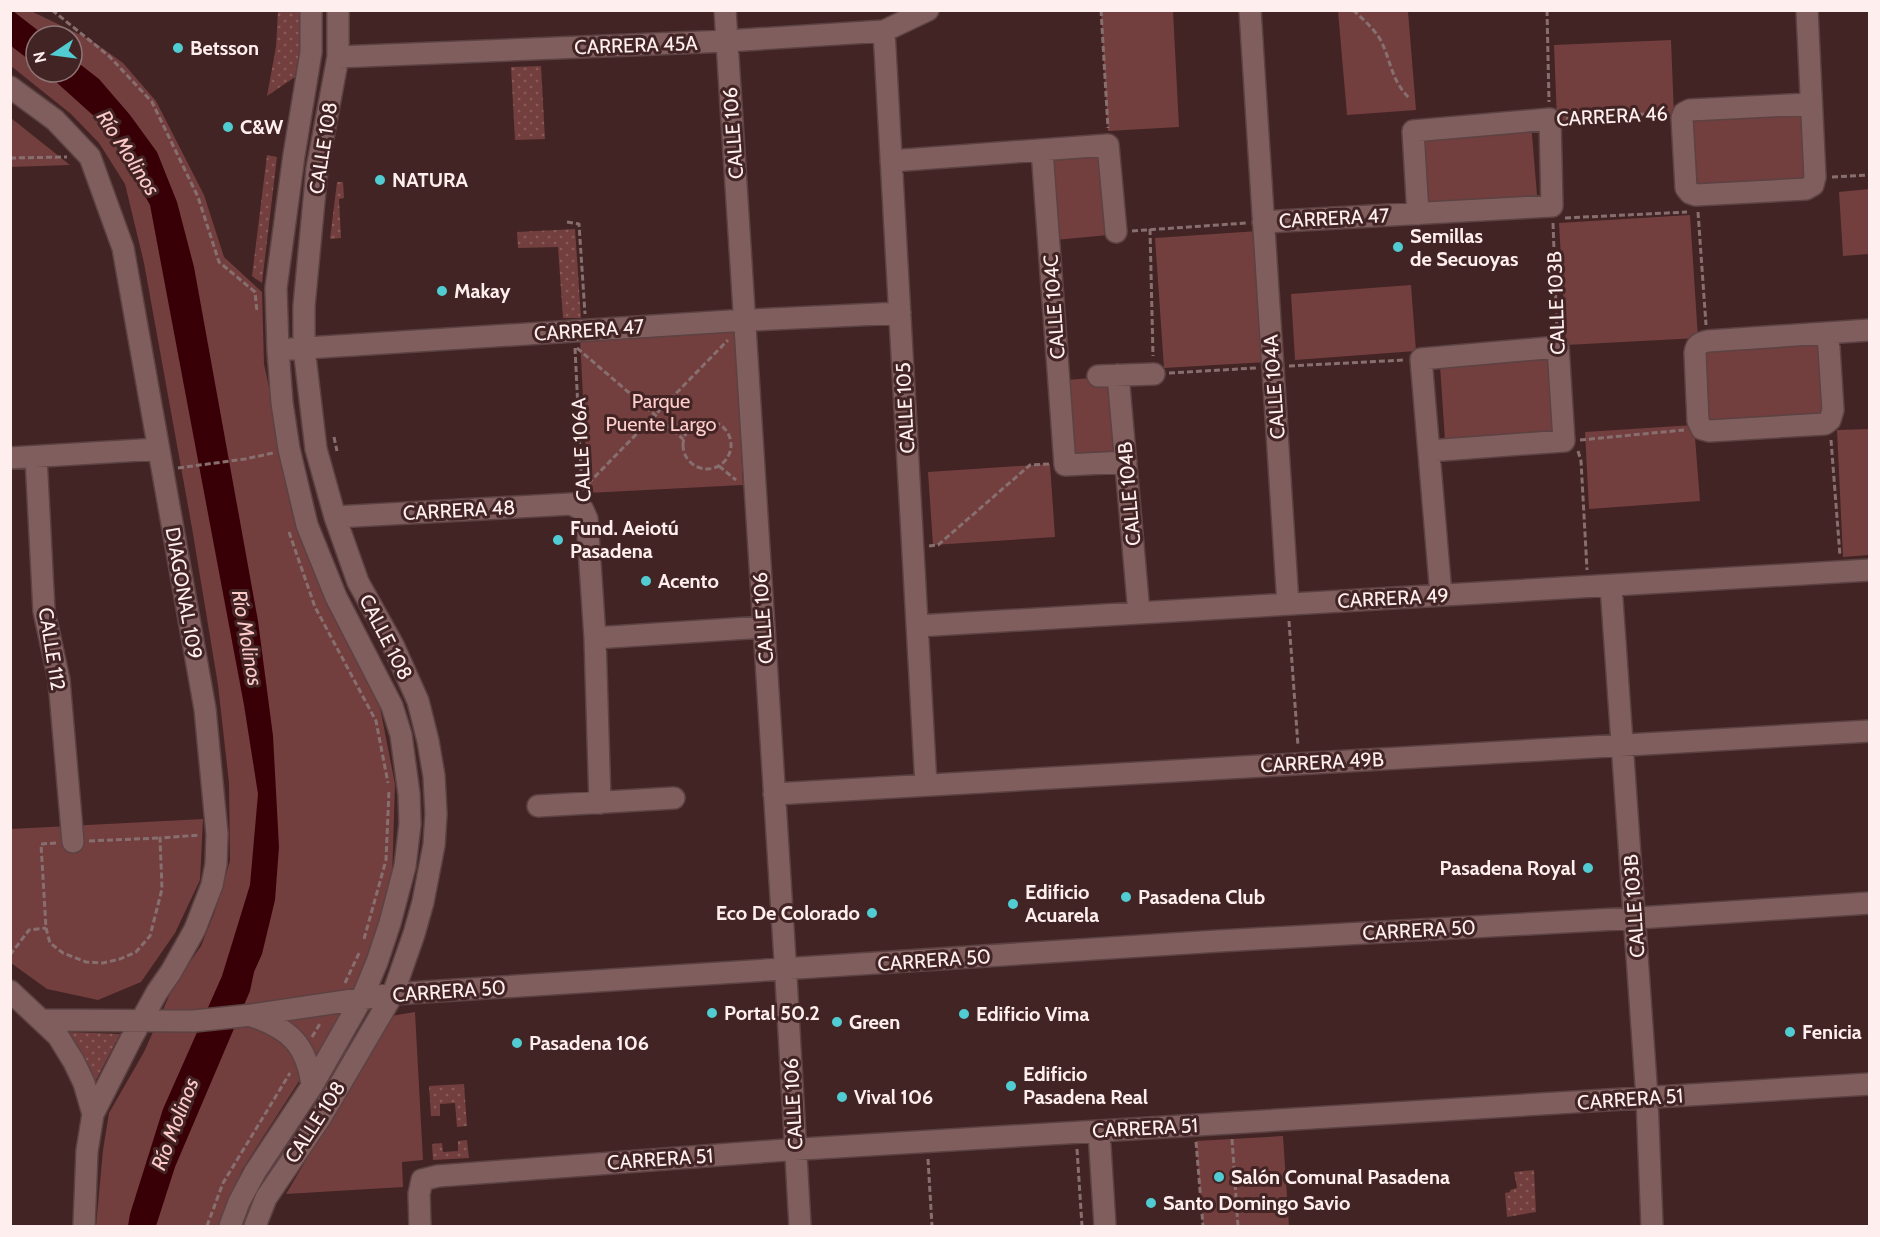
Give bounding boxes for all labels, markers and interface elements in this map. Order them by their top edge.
north arrow [24,24,84,84]
street label: CARRERA 45A [574,31,699,59]
place label: Betsson [190,36,259,60]
marker: Betsson [171,41,185,55]
text: N [29,50,50,65]
street label: CALLE 106 [718,86,748,180]
street label: CALLE 108 [304,100,342,196]
street label: CARRERA 46 [1556,101,1668,131]
water label: Río Molinos [92,105,165,200]
place label: C&W [240,115,284,139]
marker: C&W [221,120,235,134]
place label: NATURA [392,168,469,192]
marker: NATURA [373,173,387,187]
street label: CARRERA 47 [1278,203,1390,233]
place label: Semillas de Secuoyas [1410,224,1518,271]
marker: Semillas de Secuoyas [1391,240,1405,254]
street label: CALLE 103B [1542,251,1570,355]
street label: CALLE 104C [1038,254,1070,360]
place label: Makay [454,279,511,303]
marker: Makay [435,284,449,298]
street label: CARRERA 47 [533,314,645,346]
street label: CALLE 104A [1258,333,1290,440]
street label: CALLE 105 [891,362,919,454]
park label: Parque Puente Largo [605,389,717,436]
street label: CALLE 106A [566,397,596,503]
street label: CALLE 104B [1112,441,1145,547]
street label: CARRERA 48 [402,495,516,525]
place label: Fund. Aeiotú Pasadena [570,516,679,563]
street label: DIAGONAL 109 [161,525,207,661]
marker: Fund. Aeiotú Pasadena [551,533,565,547]
place label: Acento [658,569,719,593]
street label: CALLE 106 [748,571,778,665]
marker: Acento [639,574,653,588]
street label: CARRERA 49 [1337,583,1449,613]
water label: Río Molinos [227,588,268,688]
street label: CALLE 108 [354,590,418,684]
street label: CALLE 112 [34,606,70,692]
street label: CARRERA 49B [1260,747,1384,777]
street label: CALLE 103B [1618,853,1650,958]
place label: Pasadena Royal [1440,856,1576,880]
marker: Pasadena Royal [1581,861,1595,875]
place label: Edificio Acuarela [1025,880,1099,927]
place label: Pasadena Club [1138,885,1265,909]
marker: Pasadena Club [1119,890,1133,904]
marker: Edificio Acuarela [1006,897,1020,911]
place label: Eco De Colorado [716,901,860,925]
marker: Eco De Colorado [865,906,879,920]
street label: CARRERA 50 [1362,915,1476,945]
street label: CARRERA 50 [877,944,991,976]
street label: CARRERA 50 [392,975,506,1007]
place label: Portal 50.2 [724,1001,820,1025]
place label: Edificio Vima [976,1002,1089,1026]
marker: Portal 50.2 [705,1006,719,1020]
marker: Edificio Vima [957,1007,971,1021]
place label: Green [849,1010,900,1034]
marker: Green [830,1015,844,1029]
place label: Fenicia [1802,1020,1862,1044]
marker: Fenicia [1783,1025,1797,1039]
place label: Pasadena 106 [529,1031,649,1055]
marker: Pasadena 106 [510,1036,524,1050]
street label: CALLE 106 [779,1057,807,1151]
place label: Edificio Pasadena Real [1023,1062,1148,1109]
water label: Río Molinos [146,1074,204,1173]
street label: CALLE 108 [280,1077,350,1167]
marker: Edificio Pasadena Real [1004,1079,1018,1093]
street label: CARRERA 51 [1576,1083,1684,1115]
place label: Vival 106 [854,1085,933,1109]
marker: Vival 106 [835,1090,849,1104]
street label: CARRERA 51 [1091,1113,1199,1143]
street label: CARRERA 51 [606,1143,714,1175]
place label: Salón Comunal Pasadena [1231,1165,1450,1189]
marker: Salón Comunal Pasadena [1212,1170,1226,1184]
place label: Santo Domingo Savio [1163,1191,1350,1215]
marker: Santo Domingo Savio [1144,1196,1158,1210]

